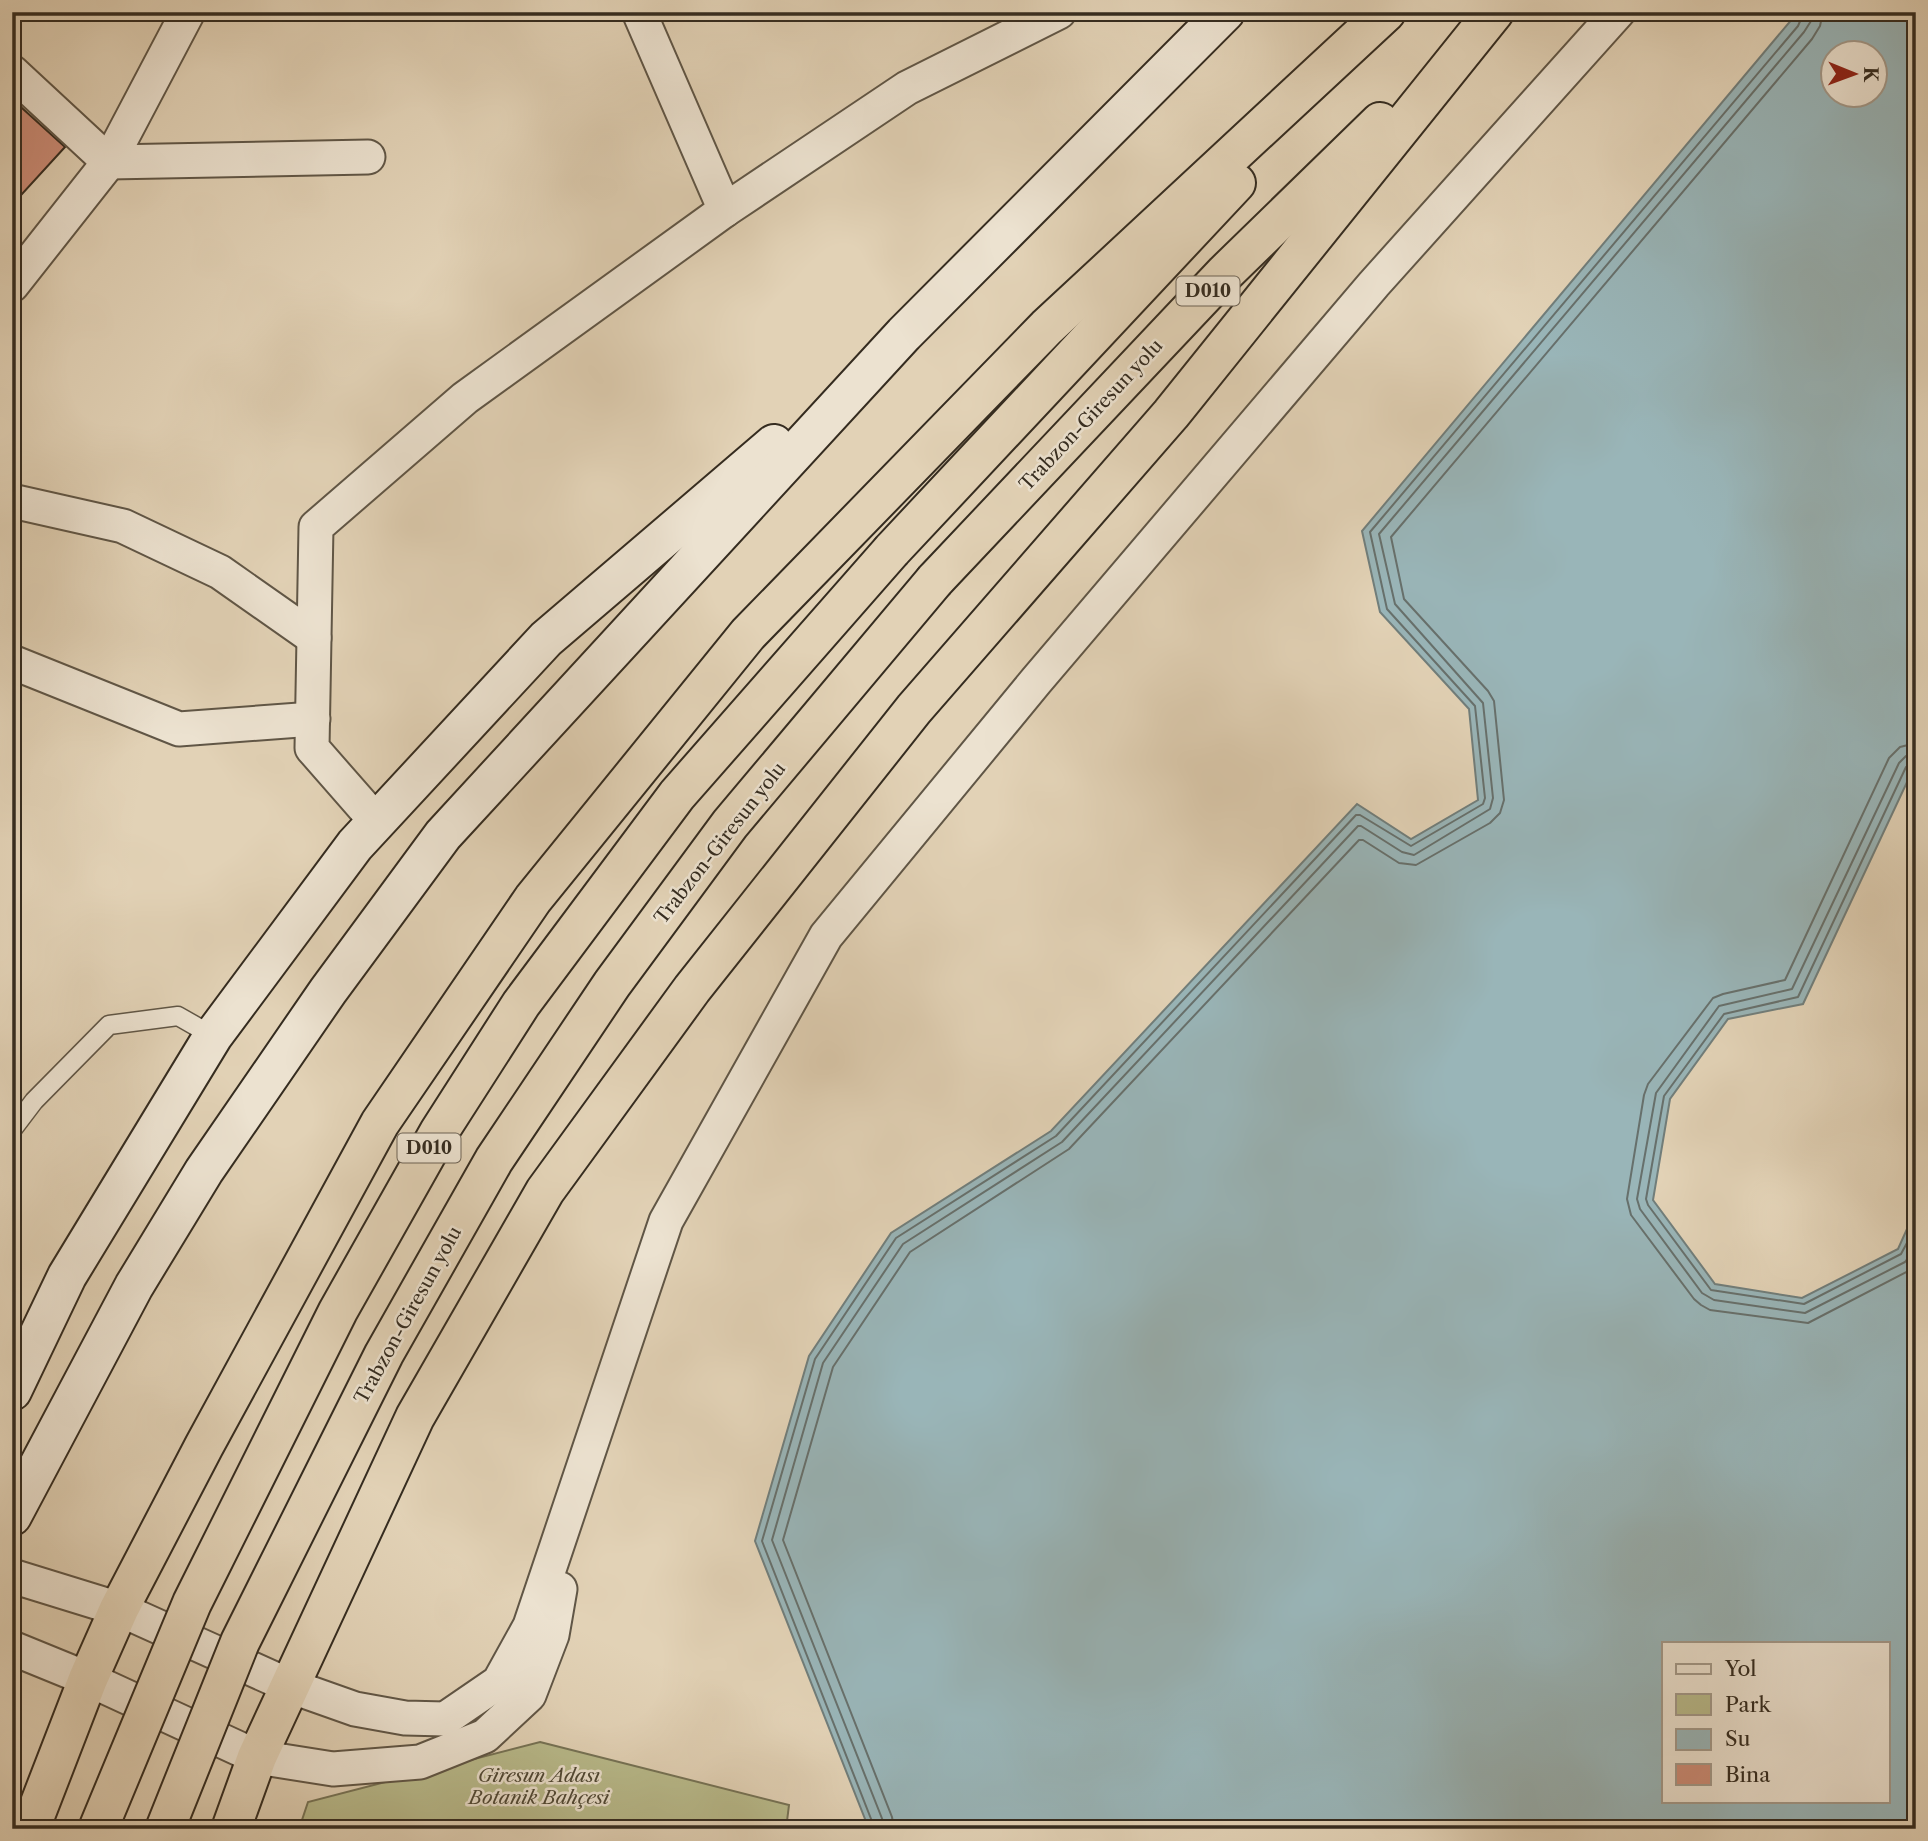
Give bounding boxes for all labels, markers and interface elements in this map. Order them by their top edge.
north arrow [1820,38,1890,108]
text: K [1859,67,1882,83]
road number: D010 [1176,276,1240,306]
street label: Trabzon-Giresun yolu [1015,334,1168,496]
street label: Trabzon-Giresun yolu [650,757,791,929]
road number: D010 [398,1134,460,1162]
street label: Trabzon-Giresun yolu [350,1222,467,1408]
legend [1662,1642,1890,1802]
text: Yol [1724,1656,1757,1681]
text: Park [1725,1692,1771,1717]
text: Su [1725,1726,1751,1751]
text: Bina [1725,1762,1771,1787]
park label: Giresun Adası Botanik Bahçesi [467,1764,610,1809]

